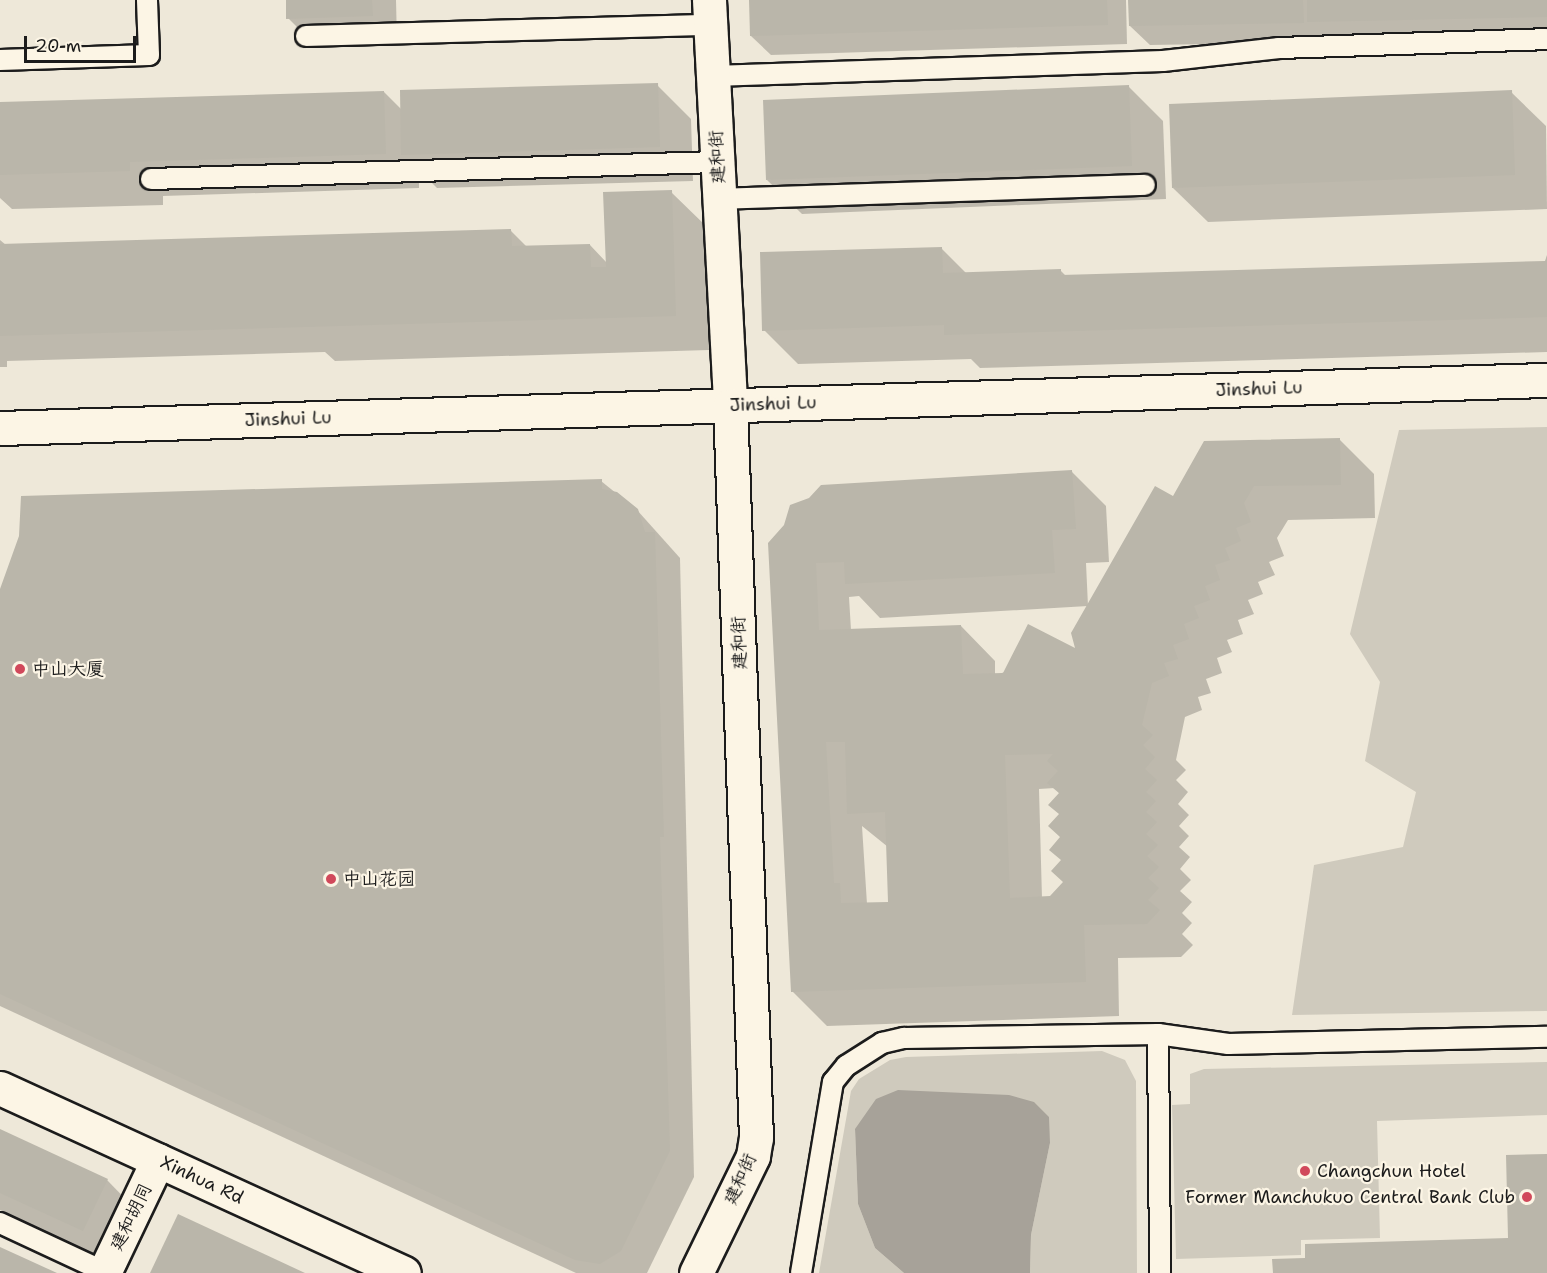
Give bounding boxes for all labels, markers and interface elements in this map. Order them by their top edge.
scale bar [27,24,140,62]
text: 20 m [35,34,81,58]
street label: 建和街 [705,129,729,185]
street label: Jinshui Lu [1215,377,1303,401]
street label: Jinshui Lu [729,392,817,416]
street label: Jinshui Lu [244,407,332,431]
street label: 建和街 [727,616,751,670]
place label: 中山大厦 [32,658,104,680]
marker: 中山大厦 [13,662,27,676]
place label: 中山花园 [343,868,415,890]
marker: 中山花园 [324,872,338,886]
street label: 建和街 [719,1150,761,1208]
street label: Xinhua Rd [157,1151,247,1209]
place label: Changchun Hotel [1317,1160,1466,1182]
marker: Changchun Hotel [1298,1164,1312,1178]
street label: 建和胡同 [106,1180,156,1254]
place label: Former Manchukuo Central Bank Club [1185,1186,1515,1208]
marker: Former Manchukuo Central Bank Club [1520,1190,1534,1204]

